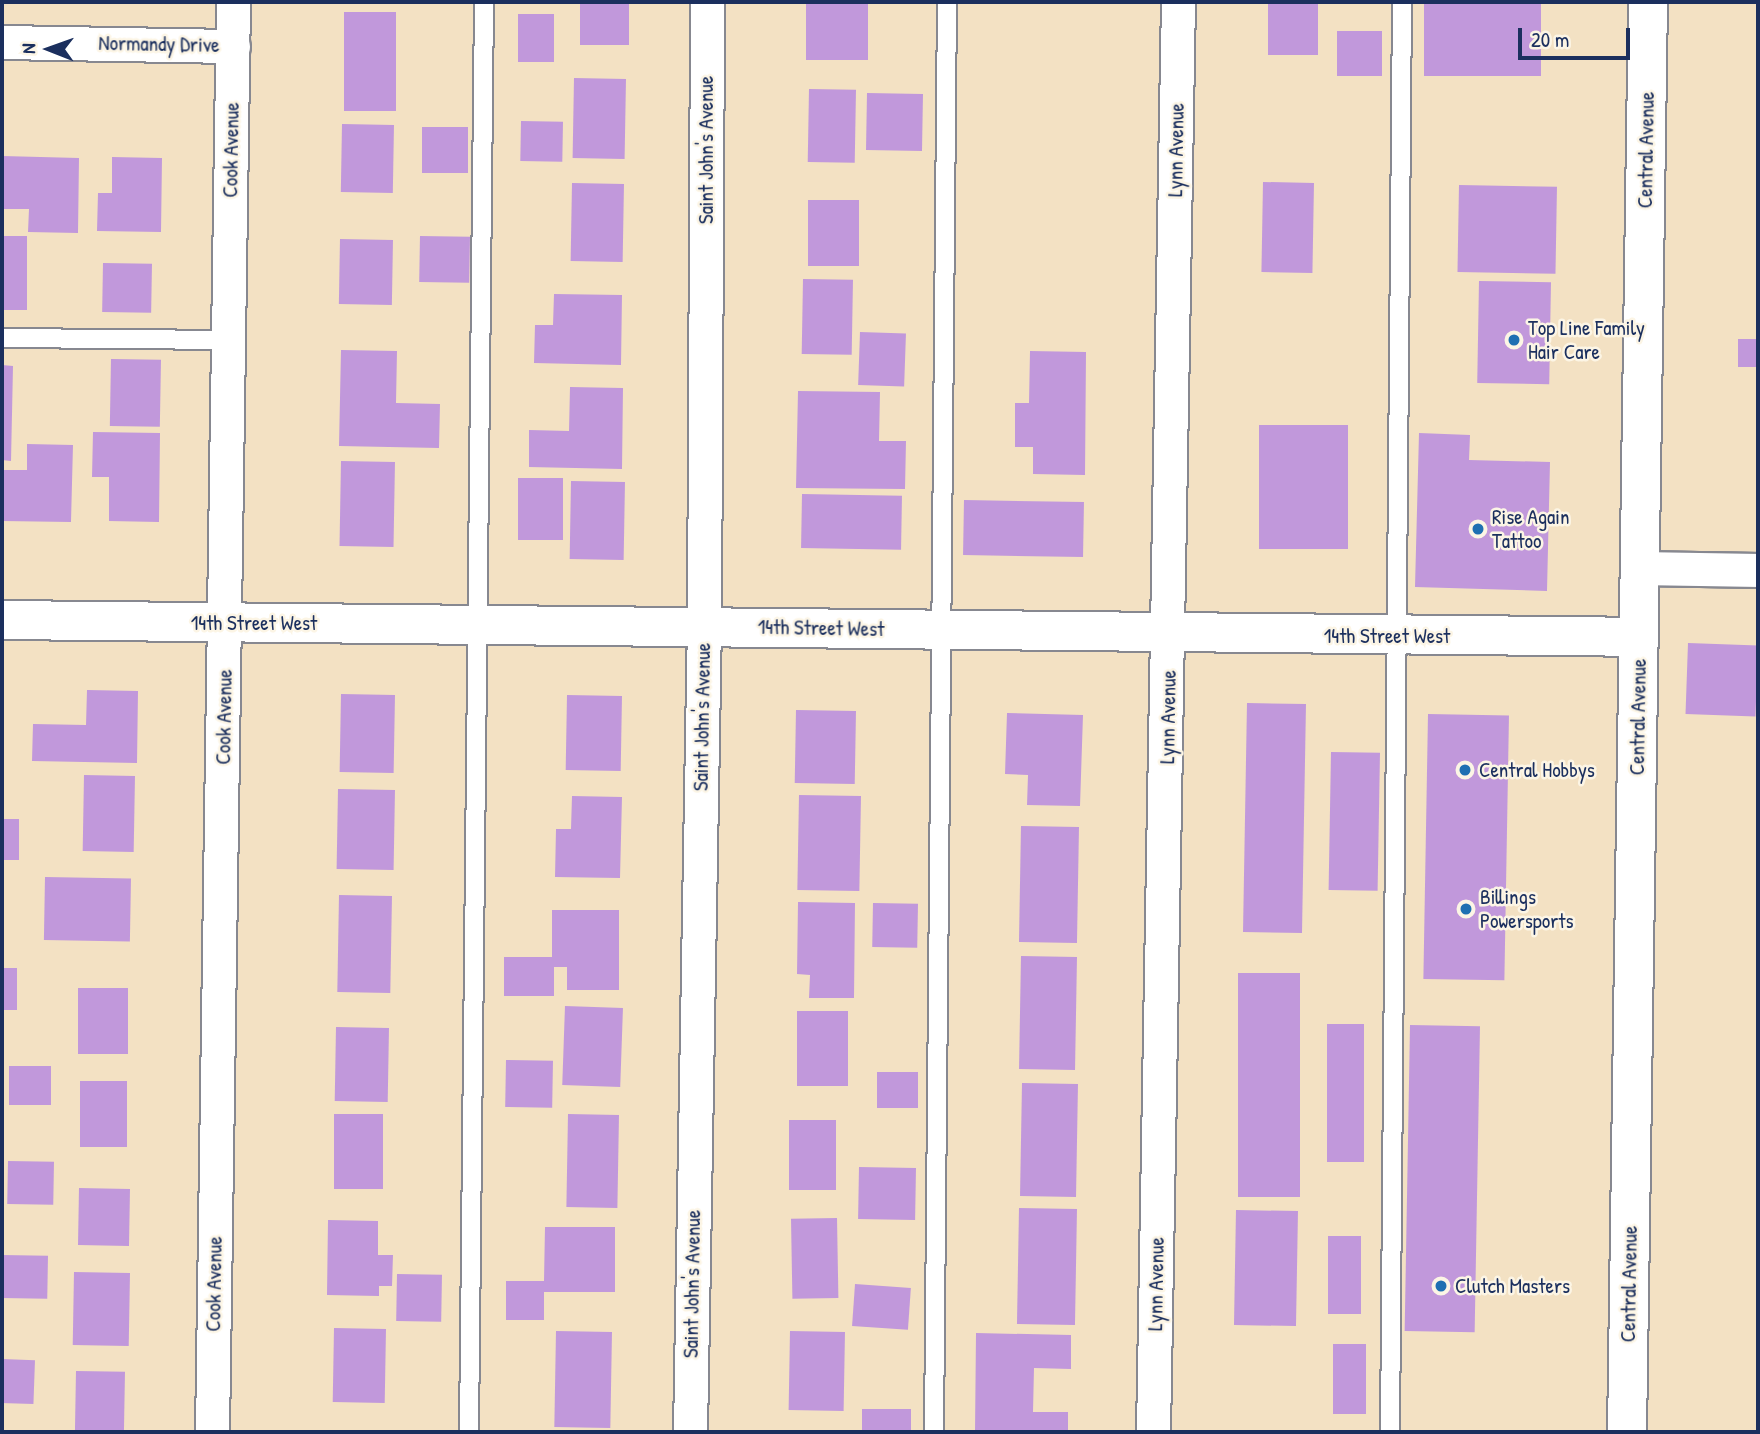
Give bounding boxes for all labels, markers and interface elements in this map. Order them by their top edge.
north arrow [14,14,84,84]
scale bar [1522,14,1634,58]
text: 20 m [1531,25,1569,54]
street label: Normandy Drive [98,30,220,58]
text: N [15,43,41,54]
street label: Saint John's Avenue [693,76,719,224]
street label: Central Avenue [1632,92,1660,208]
street label: Cook Avenue [218,102,244,198]
street label: Lynn Avenue [1163,103,1189,197]
place label: Top Line Family Hair Care [1528,315,1645,365]
marker: Top Line Family Hair Care [1506,332,1522,348]
place label: Rise Again Tattoo [1492,504,1570,554]
marker: Rise Again Tattoo [1470,521,1486,537]
street label: 14th Street West [191,610,317,636]
street label: 14th Street West [757,614,885,642]
street label: 14th Street West [1324,623,1450,649]
street label: Saint John's Avenue [688,643,716,791]
street label: Central Avenue [1624,659,1652,775]
street label: Cook Avenue [211,669,237,765]
street label: Lynn Avenue [1155,670,1181,764]
place label: Central Hobbys [1479,757,1595,783]
marker: Central Hobbys [1457,762,1473,778]
place label: Billings Powersports [1480,884,1574,934]
marker: Billings Powersports [1458,901,1474,917]
street label: Saint John's Avenue [678,1210,706,1358]
street label: Central Avenue [1615,1226,1643,1342]
street label: Cook Avenue [201,1236,227,1332]
street label: Lynn Avenue [1143,1237,1169,1331]
place label: Clutch Masters [1455,1273,1570,1299]
marker: Clutch Masters [1433,1278,1449,1294]

